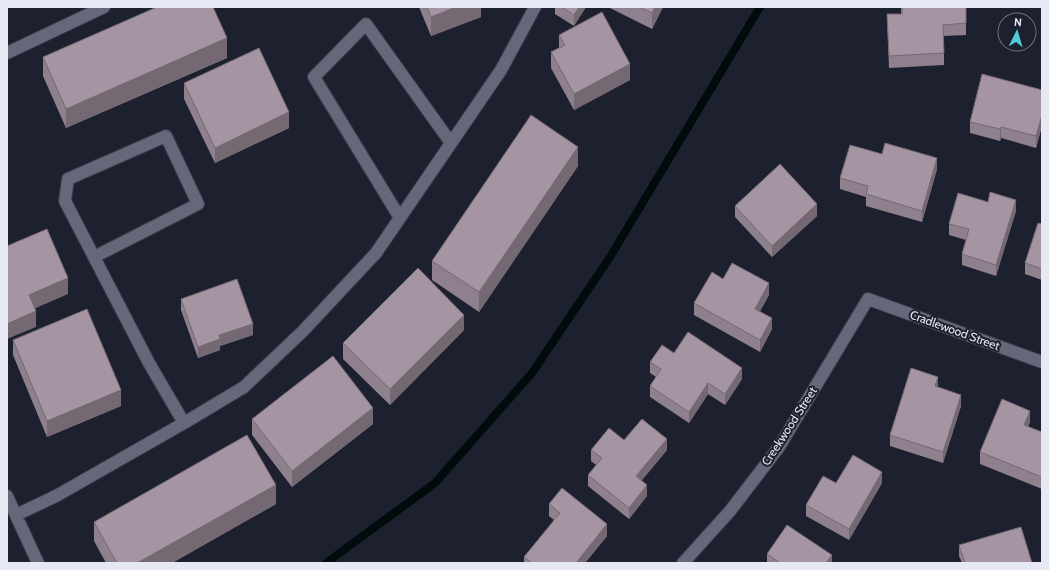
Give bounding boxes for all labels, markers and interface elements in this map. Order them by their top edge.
north arrow [997,12,1037,52]
text: N [1013,15,1022,29]
street label: Cradlewood Street [908,307,1002,353]
street label: Creekwood Street [758,384,820,468]

